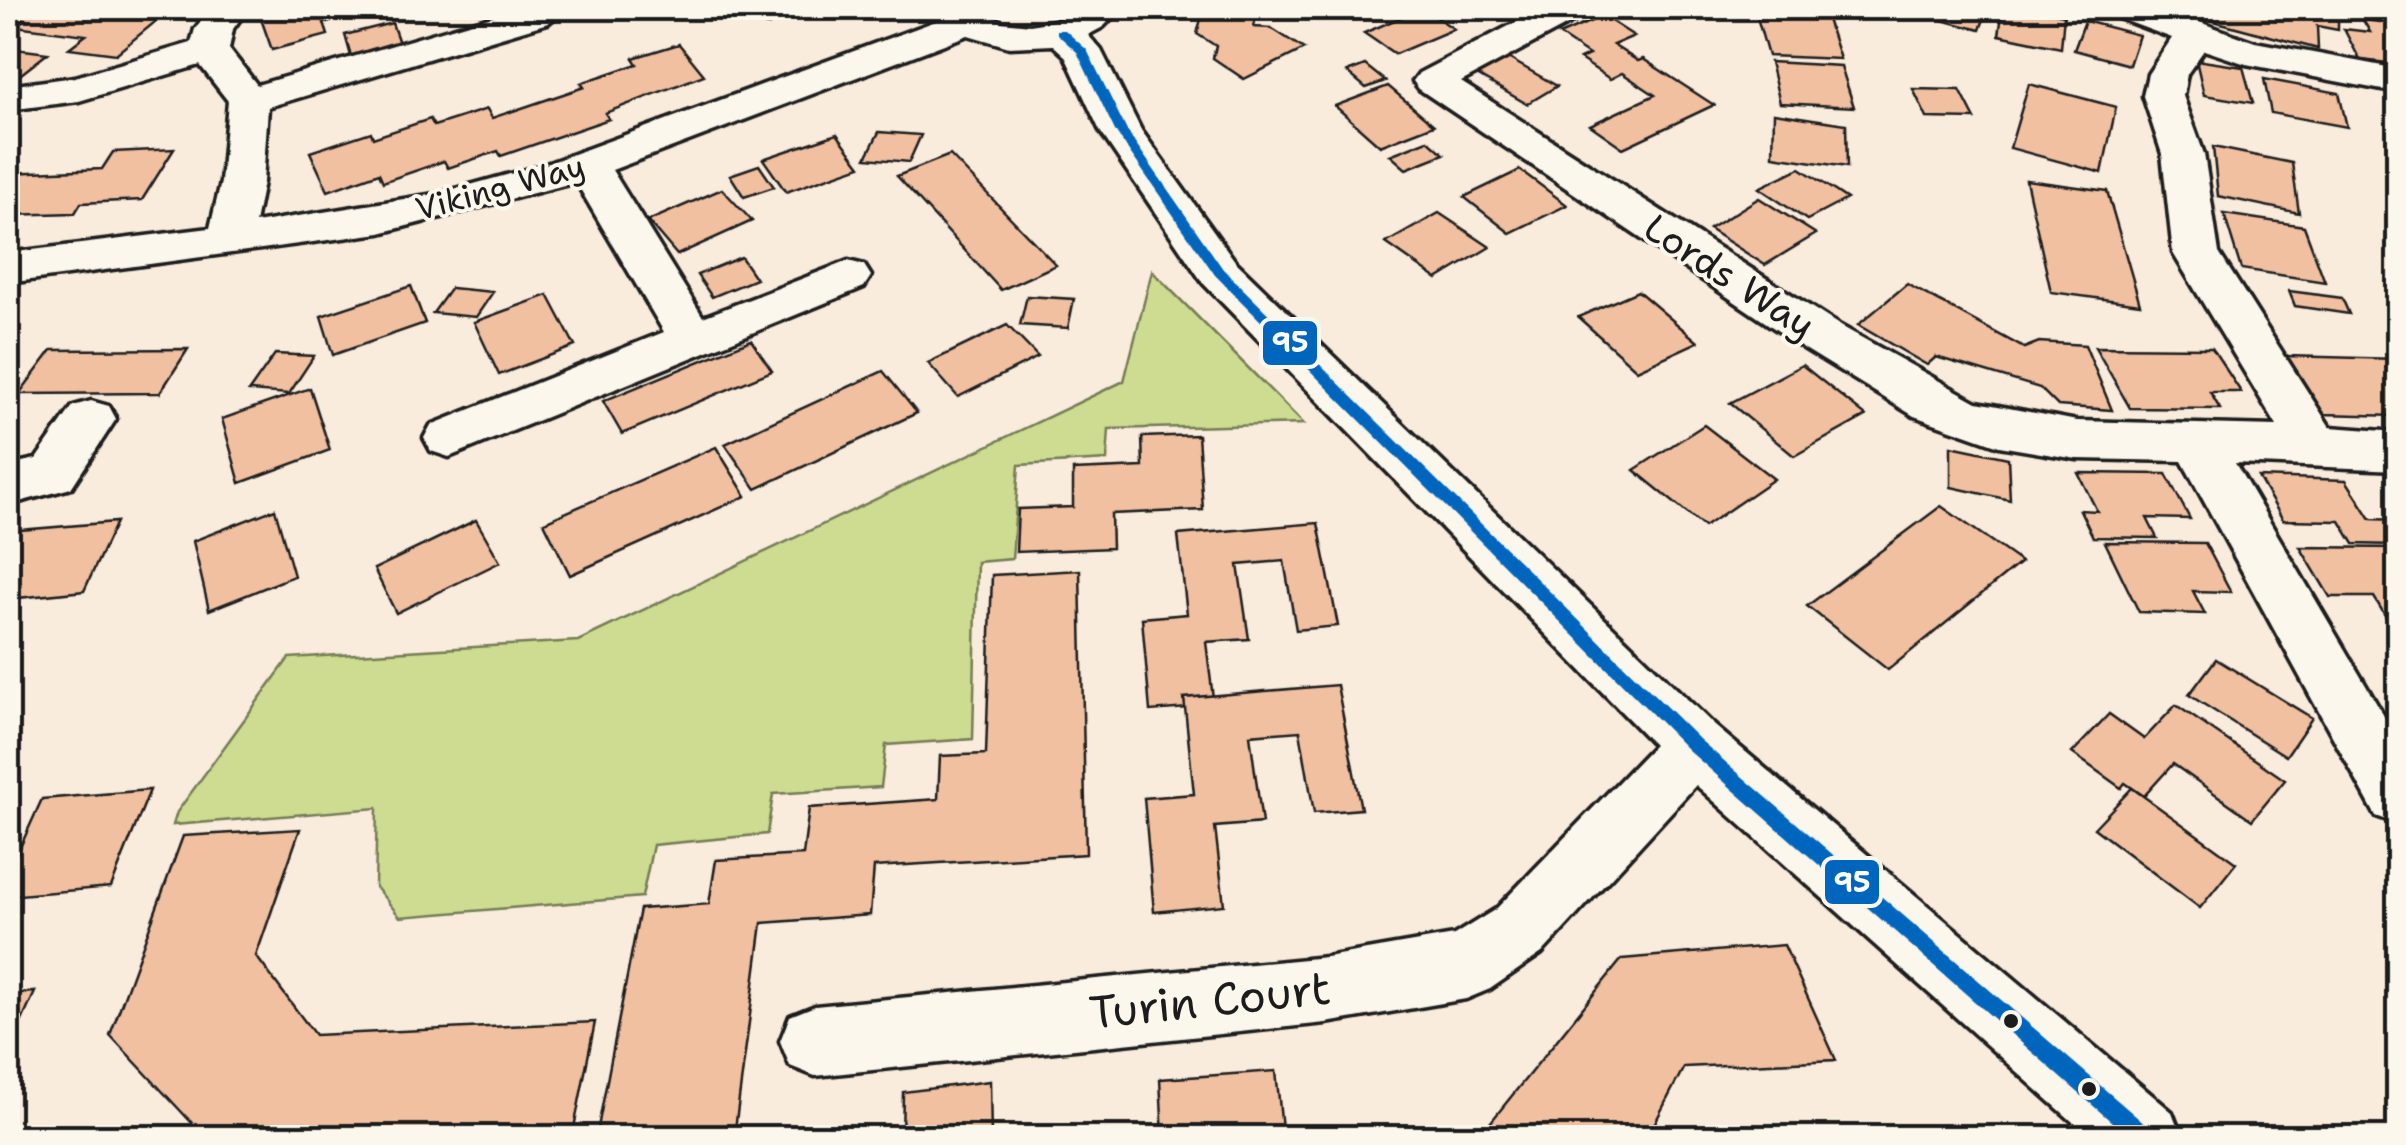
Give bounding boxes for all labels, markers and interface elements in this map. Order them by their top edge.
street label: Viking Way [411,144,589,230]
street label: Lords Way [1635,202,1825,350]
line badge: 95 [1261,319,1319,367]
text: 95 [1271,323,1309,361]
line badge: 95 [1823,858,1881,906]
text: 95 [1833,863,1871,901]
street label: Turin Court [1086,958,1334,1042]
unlabelled marker [2001,1011,2021,1031]
unlabelled marker [2079,1079,2099,1099]

